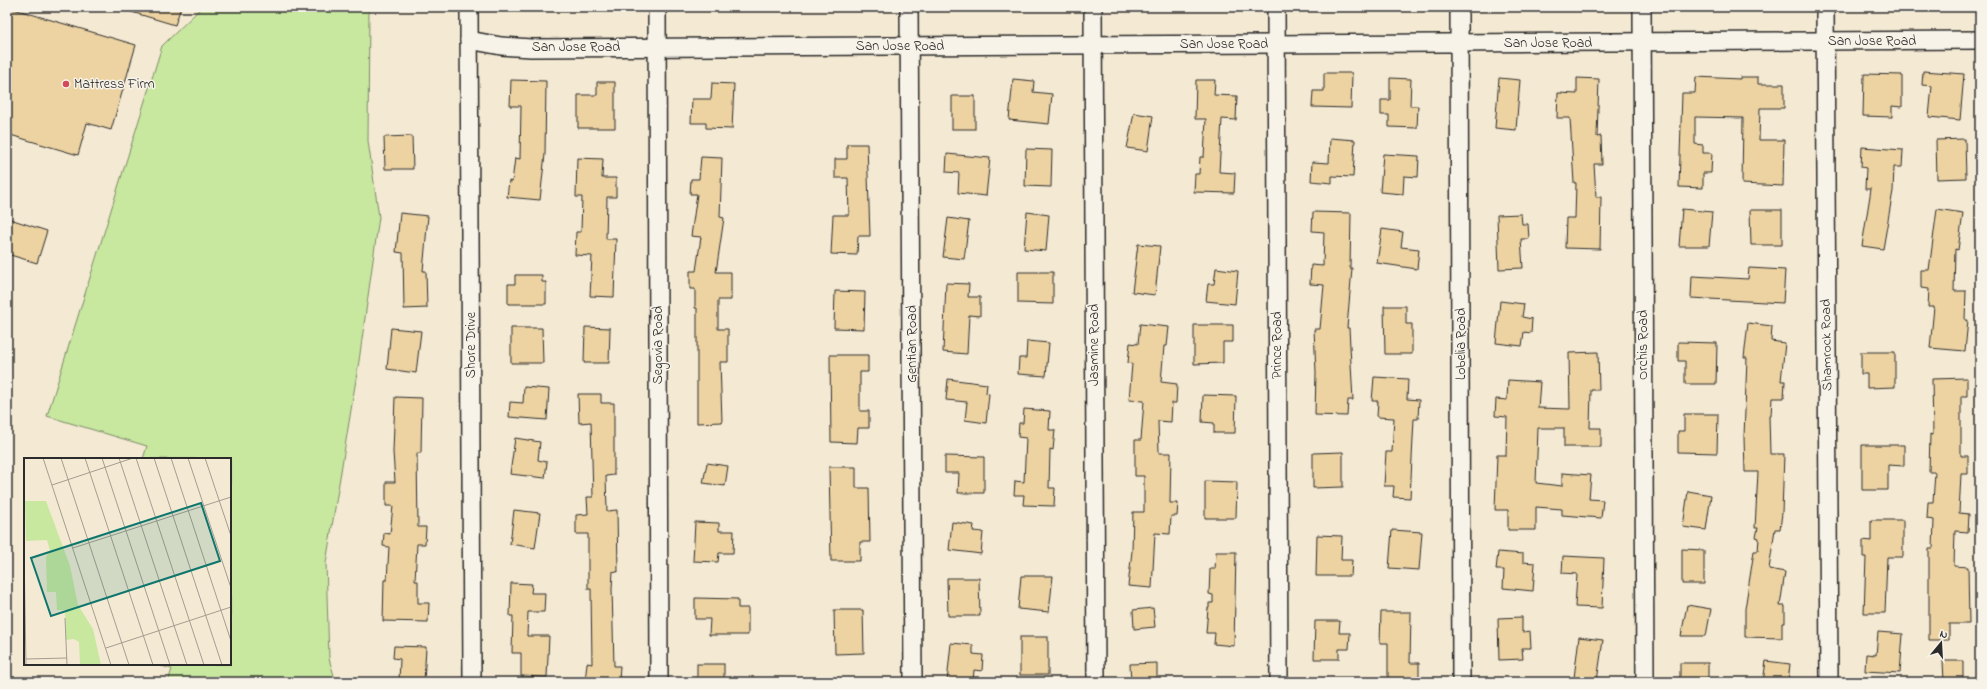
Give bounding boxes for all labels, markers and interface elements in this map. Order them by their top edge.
street label: San Jose Road [1828,31,1916,52]
street label: San Jose Road [1504,33,1592,54]
street label: San Jose Road [1180,34,1268,55]
street label: San Jose Road [856,36,944,57]
street label: San Jose Road [532,37,620,58]
place label: Mattress Firm [74,74,155,95]
marker: Mattress Firm [61,79,71,89]
street label: Shamrock Road [1816,299,1838,391]
street label: Jasmine Road [1084,304,1105,386]
street label: Gentian Road [902,305,923,383]
street label: Segovia Road [648,306,670,384]
street label: Lobelia Road [1451,308,1472,380]
street label: Orchis Road [1633,310,1654,380]
street label: Shore Drive [461,311,482,378]
street label: Prince Road [1267,311,1288,379]
inset map [24,458,231,665]
north arrow [1921,623,1961,663]
text: N [1938,626,1950,643]

